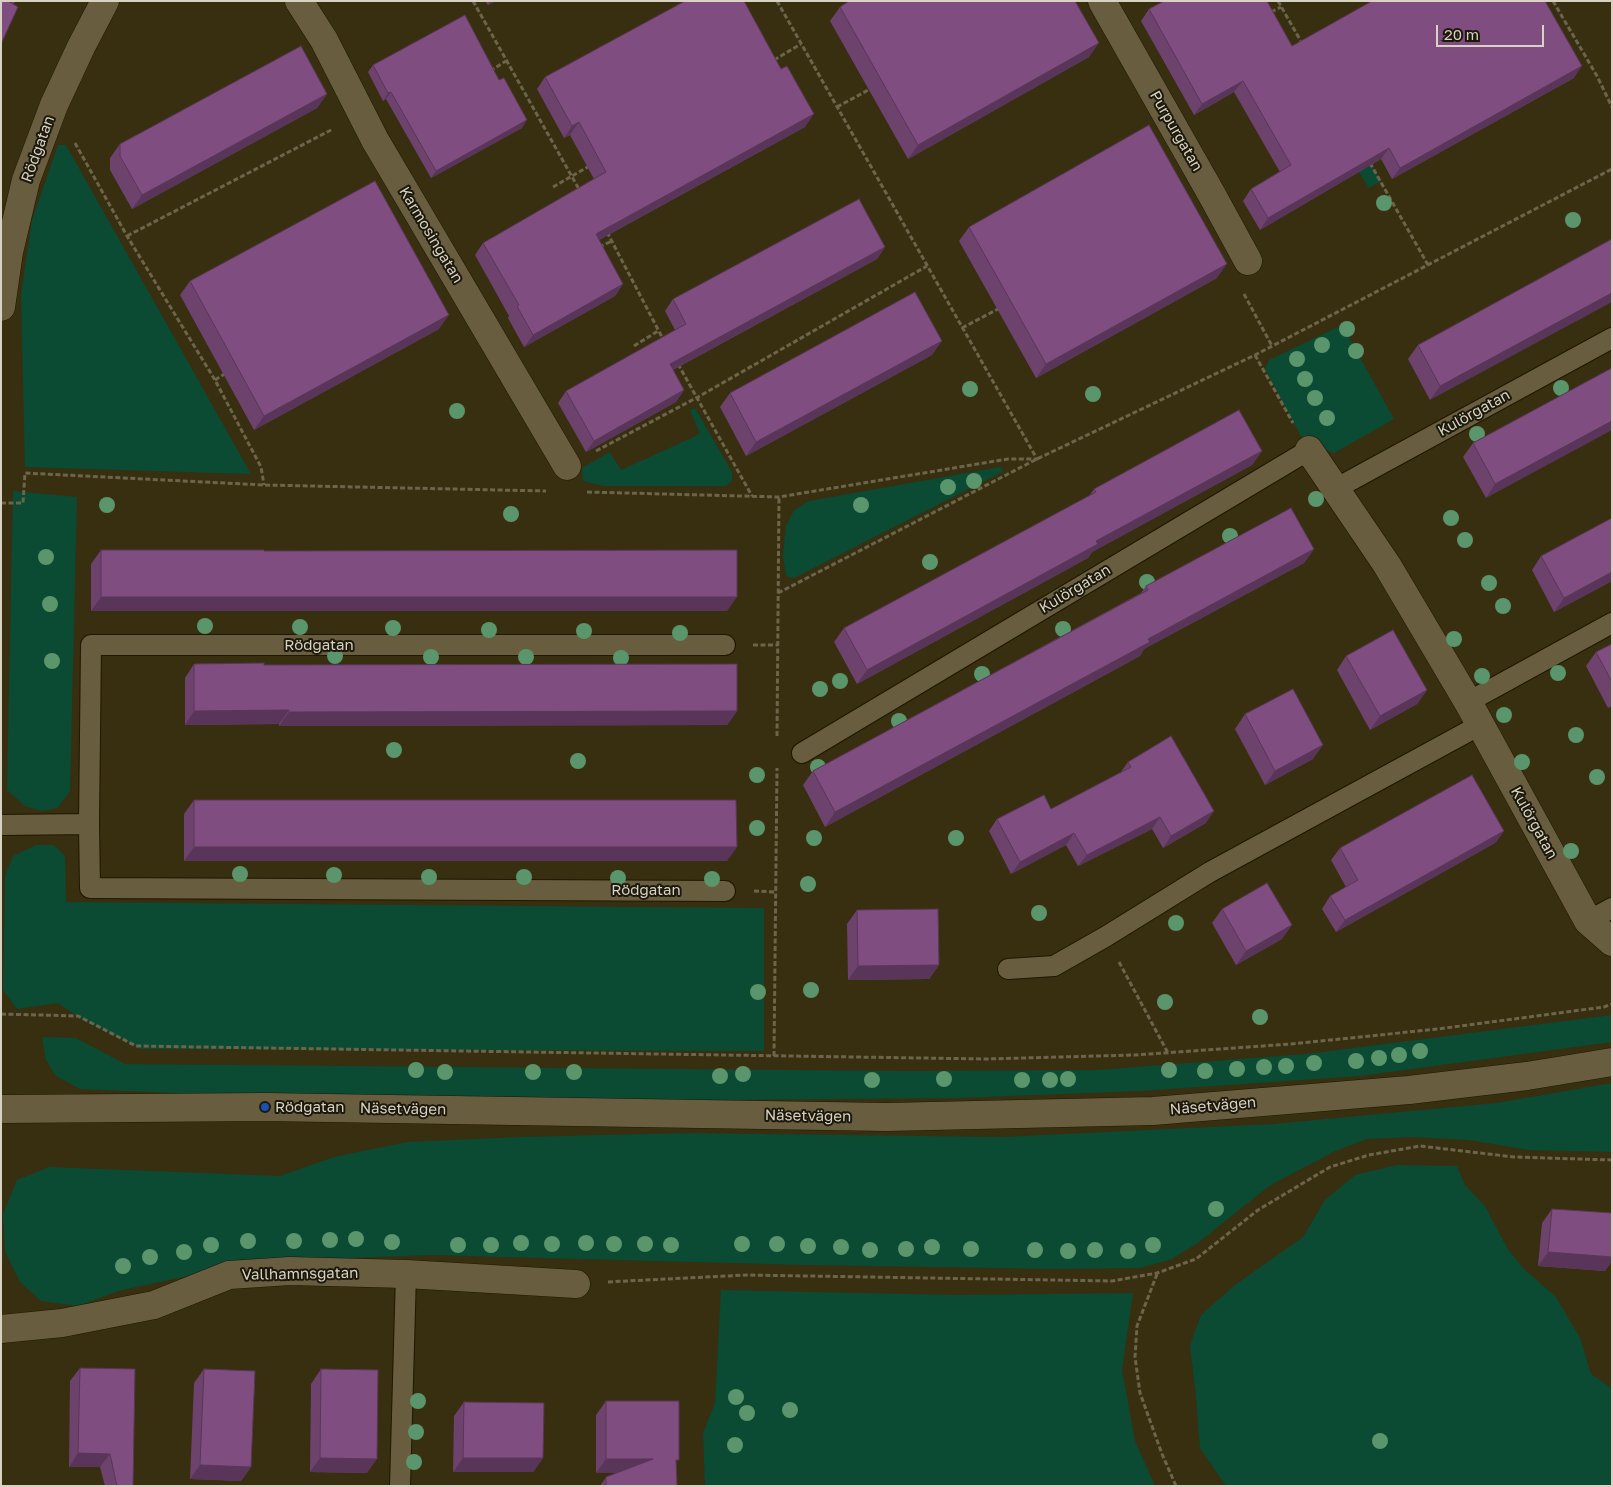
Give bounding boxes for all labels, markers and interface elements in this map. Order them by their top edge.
scale bar [1438,15,1546,47]
text: 20 m [1444,25,1479,43]
street label: Purpurgatan [1146,88,1206,174]
street label: Rödgatan [18,113,58,185]
street label: Karmosingatan [395,184,467,286]
street label: Kulörgatan [1435,386,1513,440]
street label: Kulörgatan [1036,561,1114,617]
street label: Rödgatan [284,636,354,654]
street label: Kulörgatan [1507,784,1561,862]
street label: Rödgatan [611,881,681,899]
street label: Näsetvägen [1169,1093,1257,1119]
place label: Rödgatan [275,1098,345,1116]
street label: Näsetvägen [360,1099,446,1119]
marker: Rödgatan [259,1101,271,1113]
street label: Näsetvägen [765,1106,851,1126]
street label: Vallhamnsgatan [242,1264,358,1284]

